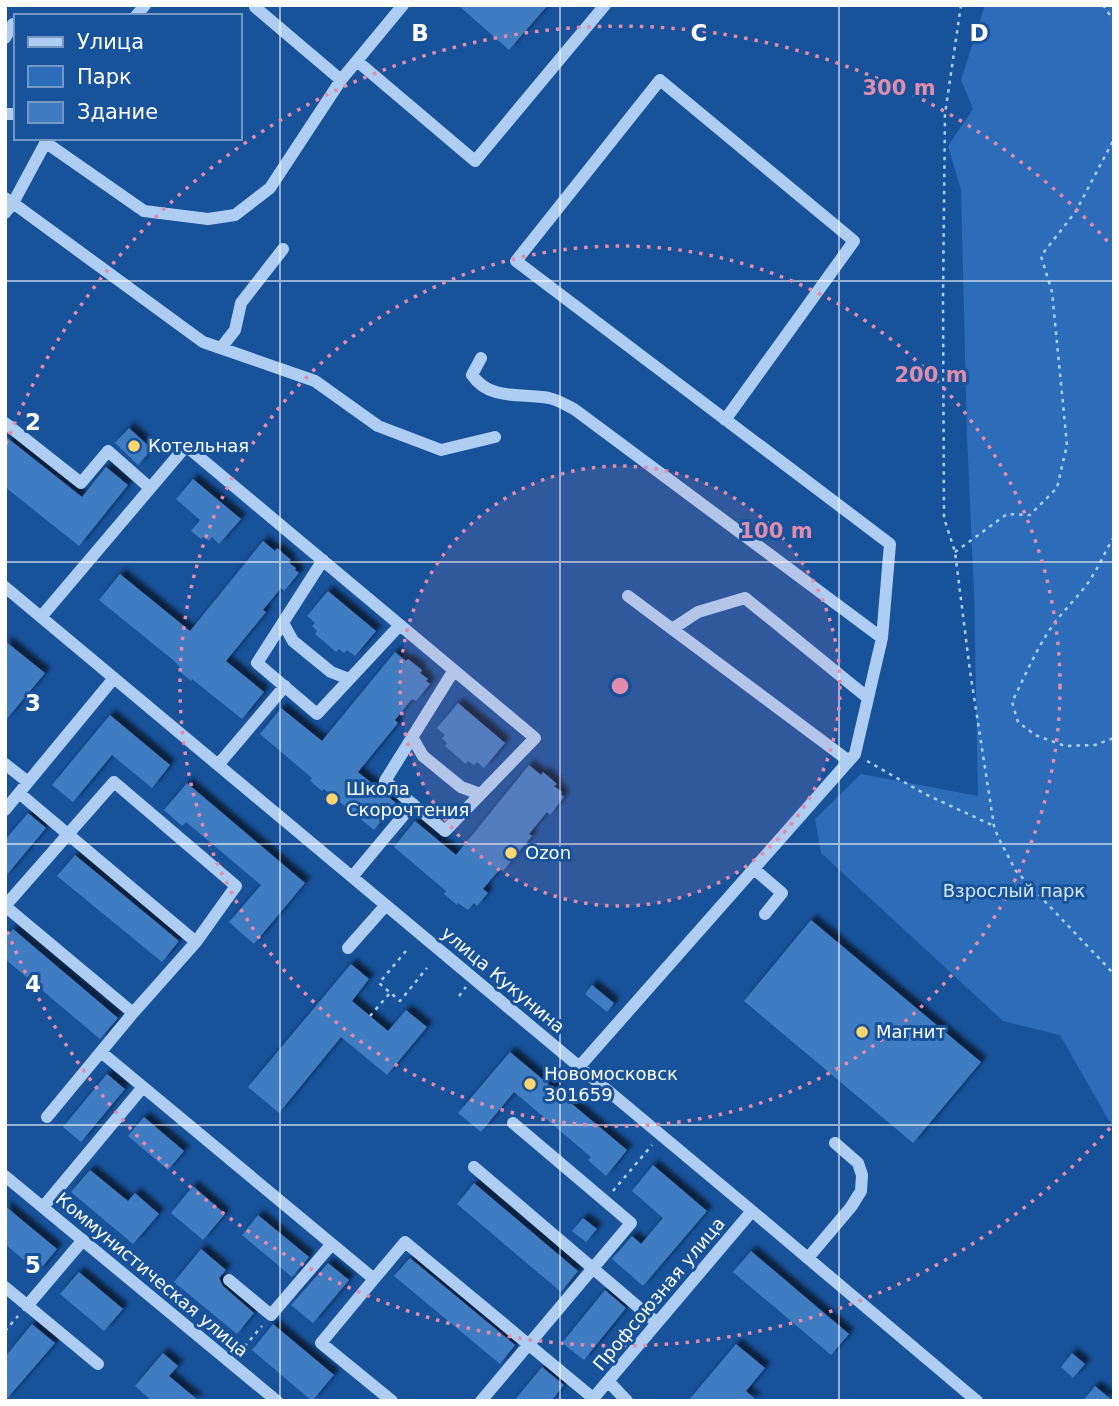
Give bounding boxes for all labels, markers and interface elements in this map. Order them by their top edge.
legend [14,14,242,140]
text: B [411,20,429,46]
text: C [691,20,707,46]
text: D [969,20,989,46]
text: Улица [77,30,144,54]
text: Парк [77,65,132,89]
text: 300 m [862,76,936,100]
text: Здание [77,100,158,124]
text: 200 m [894,363,968,387]
text: 2 [25,409,41,435]
place label: Котельная [148,435,249,456]
marker: Котельная [126,438,142,454]
text: 100 m [739,519,813,543]
centre of rings [608,674,632,698]
text: 3 [25,690,41,716]
place label: Школа Скорочтения [346,778,469,820]
marker: Школа Скорочтения [324,791,340,807]
place label: Ozon [525,842,571,863]
marker: Ozon [503,845,519,861]
park label: Взрослый парк [943,880,1085,901]
street label: улица Кукунина [438,922,569,1037]
text: 4 [25,971,41,997]
place label: Магнит [876,1021,946,1042]
marker: Магнит [854,1024,870,1040]
place label: Новомосковск 301659 [544,1063,678,1105]
marker: Новомосковск 301659 [522,1076,538,1092]
street label: Коммунистическая улица [52,1188,253,1361]
street label: Профсоюзная улица [588,1213,729,1375]
text: 5 [25,1252,41,1278]

